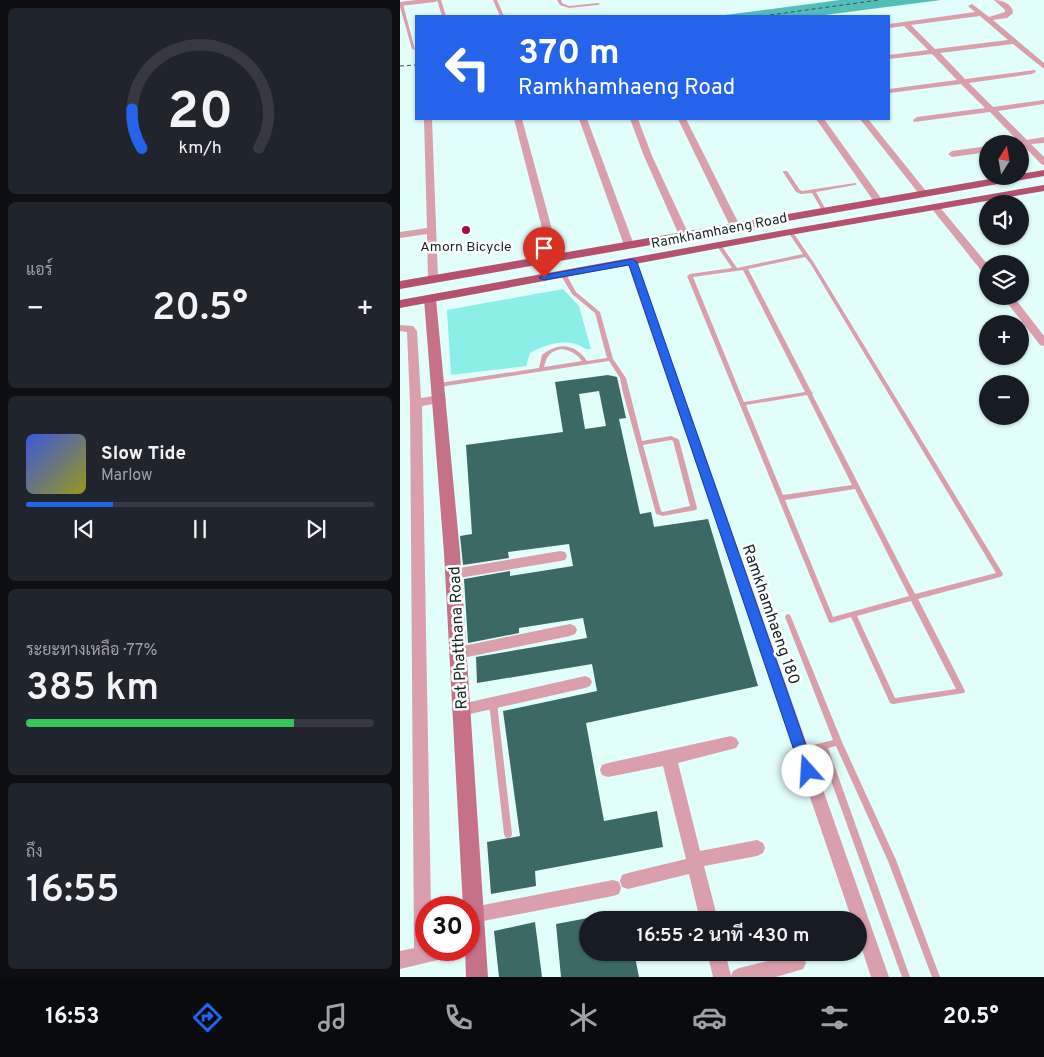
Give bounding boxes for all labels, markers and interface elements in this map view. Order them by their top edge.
text: 370 m [518,32,620,76]
icon: left [435,35,500,100]
text: Ramkhamhaeng Road [518,75,735,102]
text: 20 [167,81,233,147]
north arrow [979,135,1029,185]
map controls [979,135,1029,425]
text: km/h [178,137,222,160]
button: sound [979,195,1029,245]
street label: Ramkhamhaeng Road [650,210,789,253]
marker: Amorn Bicycle [460,224,472,236]
pin [523,227,565,278]
icon: arrive [530,234,558,262]
place label: Amorn Bicycle [420,239,512,256]
button: layers [979,255,1029,305]
text: แอร์ [26,261,52,281]
text: 20.5° [152,285,248,334]
text: − [26,292,44,328]
text: + [356,292,374,328]
button: + [979,315,1029,365]
button: − [979,375,1029,425]
text: Slow Tide [101,442,186,466]
text: Marlow [101,466,153,486]
icon: previous [70,515,98,543]
icon: pause [186,515,214,543]
icon: next [302,515,330,543]
street label: Ramkhamhaeng 180 [737,542,803,687]
street label: Rat Phatthana Road [445,566,473,710]
text: ระยะทางเหลือ · 77% [26,641,157,661]
text: 385 km [26,665,159,714]
position arrow [781,744,833,796]
text: ถึง [26,843,43,863]
text: 16:55 [26,867,120,916]
speed limit sign: 30 [415,896,480,961]
text: 16:55 · 2 นาที · 430 m [636,924,810,948]
icon: directions [190,1000,225,1035]
icon: music [315,1000,350,1035]
icon: phone [441,1000,476,1035]
icon: climate [566,1000,601,1035]
icon: car [692,1000,727,1035]
icon: filters [817,1000,852,1035]
text: 16:53 [45,1004,100,1031]
text: 20.5° [943,1004,999,1031]

